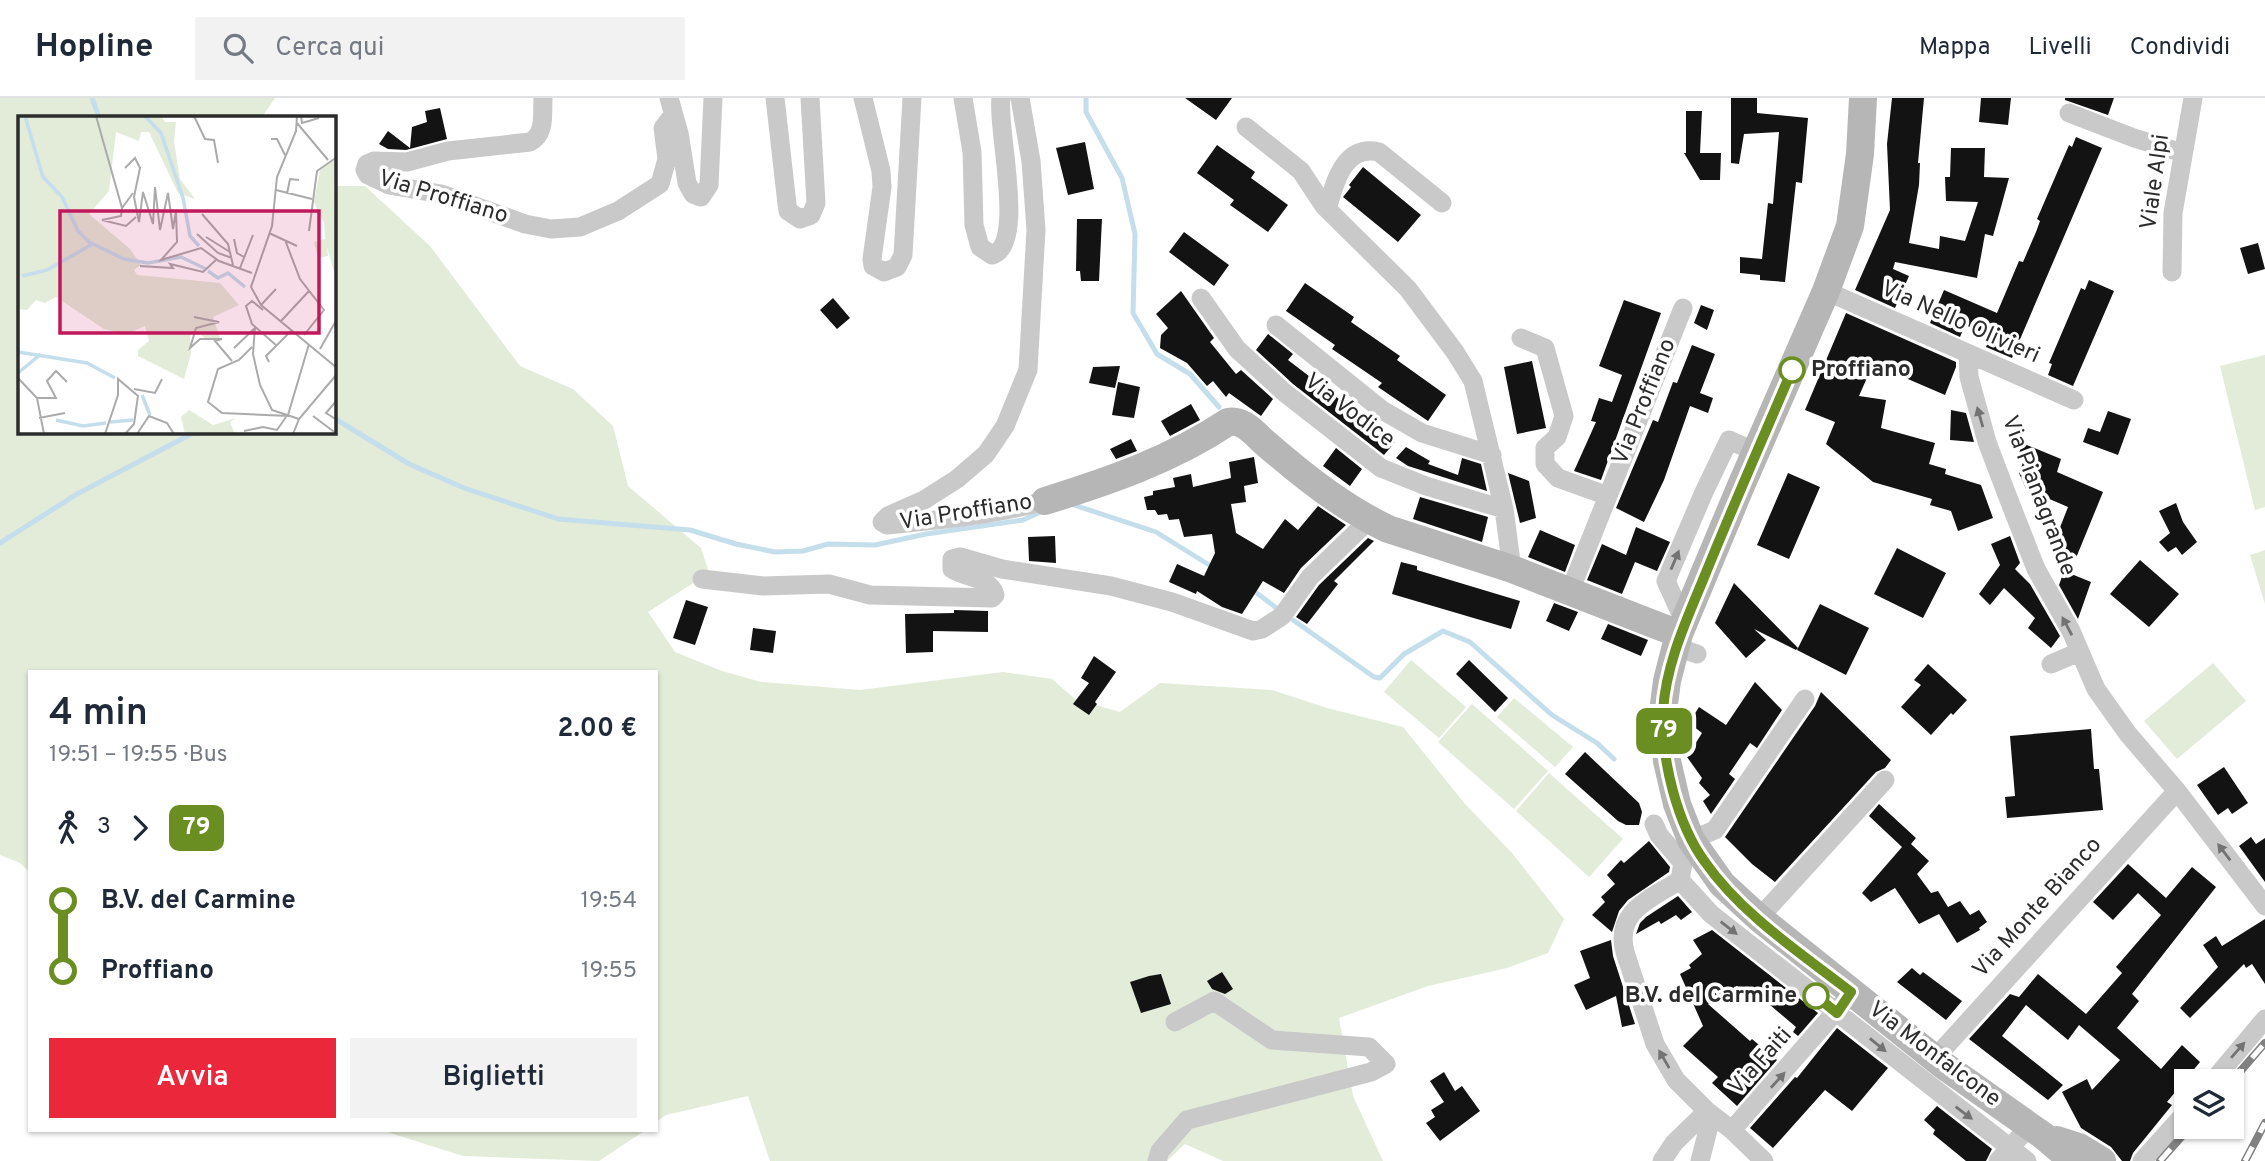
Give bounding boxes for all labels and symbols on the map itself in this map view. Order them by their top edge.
inset map [18,116,336,434]
street label: Viale Alpi [2135,132,2177,232]
street label: Via Proffiano [375,165,511,231]
street label: Via Nello Olivieri [1876,275,2044,371]
street label: Via Proffiano [1606,334,1684,470]
place label: Proffiano [1811,356,1911,385]
marker: Proffiano [1779,357,1805,383]
street label: Via Vodice [1298,367,1400,455]
one-way arrow [1974,405,1985,427]
street label: Via Pianagrande [1994,412,2082,580]
street label: Via Proffiano [898,488,1034,538]
one-way arrow [1669,550,1680,571]
one-way arrow [2062,616,2073,636]
line badge: 79 [1632,708,1696,754]
street label: Via Monte Bianco [1967,832,2109,984]
one-way arrow [2217,843,2231,861]
one-way arrow [1719,920,1737,935]
place label: B.V. del Carmine [1625,982,1797,1011]
marker: B.V. del Carmine [1803,983,1829,1009]
street label: Via Monfalcone [1862,996,2006,1114]
street label: Via Faiti [1723,1022,1799,1102]
one-way arrow [1868,1038,1886,1053]
one-way arrow [2230,1042,2245,1059]
one-way arrow [1658,1049,1670,1069]
one-way arrow [1769,1071,1785,1088]
one-way arrow [1955,1105,1973,1119]

